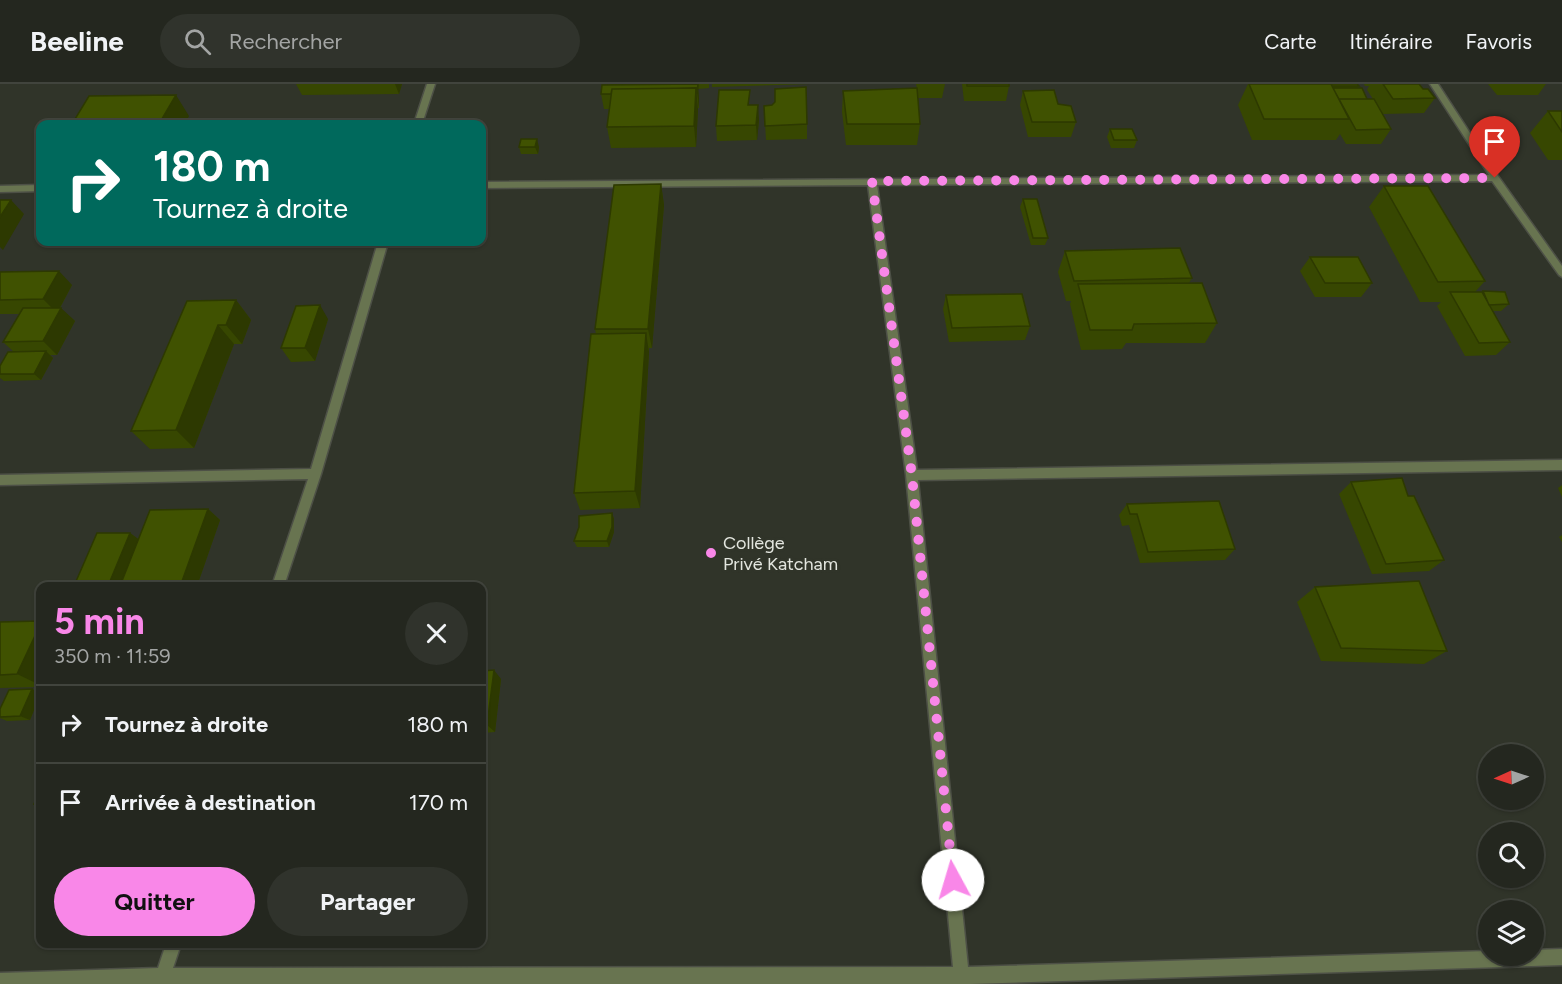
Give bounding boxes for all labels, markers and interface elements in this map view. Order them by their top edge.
search box [160,14,580,68]
text: Beeline [30,24,124,58]
icon: search [181,25,214,58]
text: Rechercher [229,28,342,55]
text: Carte [1264,29,1317,54]
text: Itinéraire [1350,29,1433,54]
text: Favoris [1466,29,1532,54]
pin [1469,116,1520,178]
icon: arrive [1478,125,1511,158]
text: 180 m [153,141,270,192]
icon: right [54,144,132,222]
text: Tournez à droite [153,192,348,225]
place label: Collège Privé Katcham [723,532,838,575]
marker: Collège Privé Katcham [704,546,718,560]
text: 5 min [54,600,145,643]
button: close [405,602,468,665]
text: 350 m · 11:59 [54,644,171,668]
icon: right [54,708,87,741]
text: Tournez à droite [105,711,268,738]
text: 180 m [407,711,468,738]
north arrow [1478,744,1544,810]
map controls [1478,744,1544,966]
icon: arrive [54,786,87,819]
text: Arrivée à destination [105,789,316,816]
text: 170 m [409,789,468,816]
button: search [1478,822,1544,888]
position arrow [921,848,985,912]
button: Quitter [54,867,255,936]
button: Partager [267,867,468,936]
button: layers [1478,900,1544,966]

